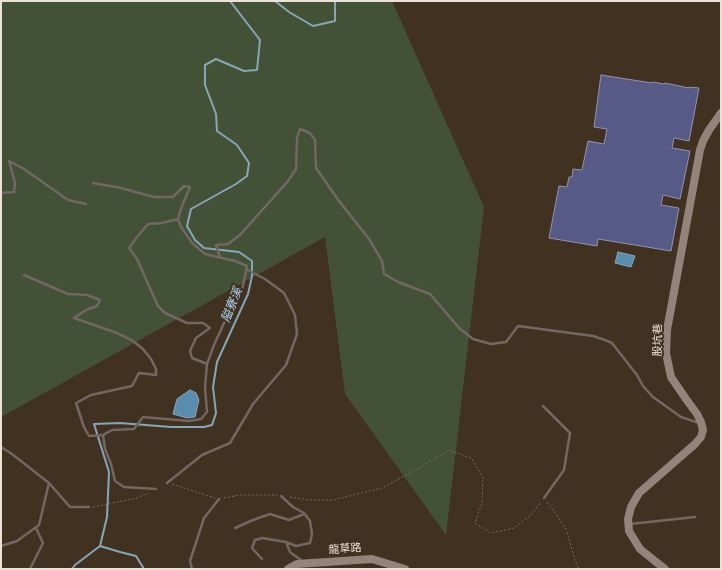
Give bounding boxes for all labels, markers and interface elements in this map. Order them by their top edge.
water label: 隘寮溪 [219,286,245,324]
street label: 股坑巷 [651,323,665,357]
street label: 龍草路 [328,541,362,557]

